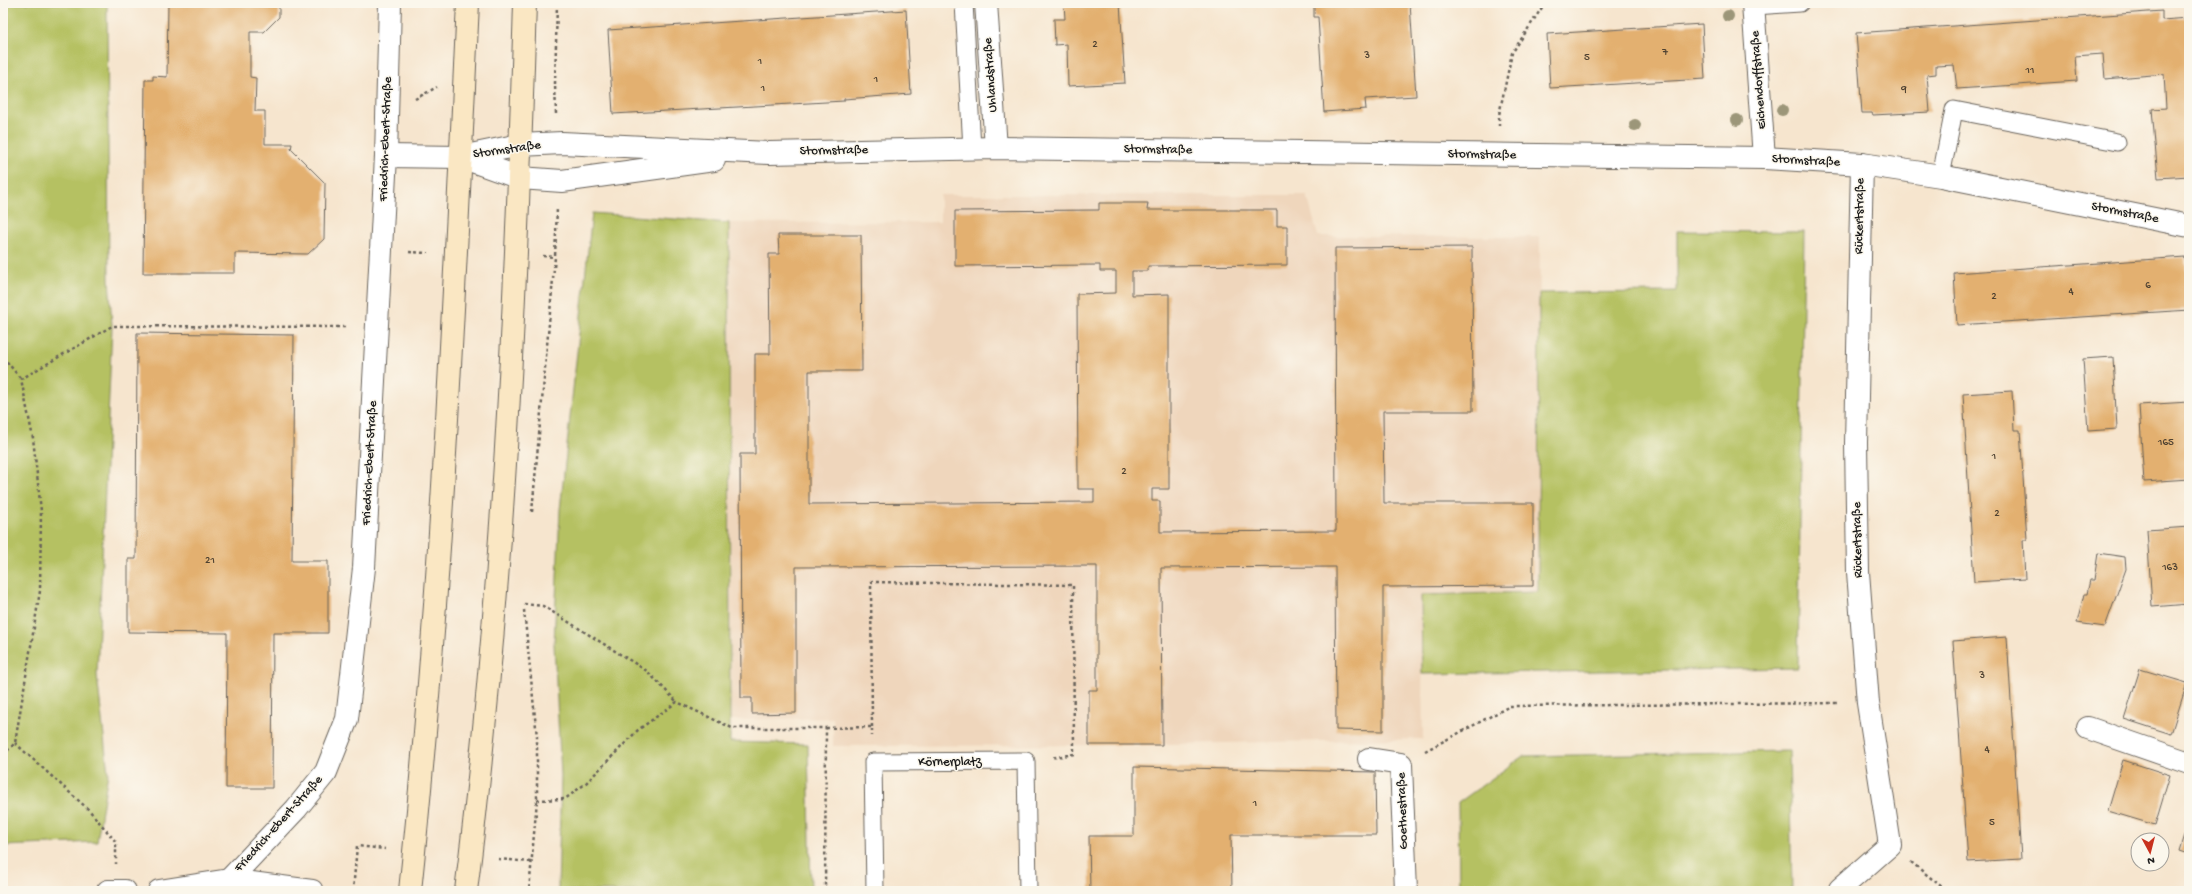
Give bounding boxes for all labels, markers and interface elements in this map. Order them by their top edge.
street label: Eichendorffstraße [1748,30,1770,130]
street label: Uhlandstraße [981,37,1001,113]
house number: 2 [1092,39,1098,51]
house number: 7 [1661,47,1668,59]
house number: 3 [1363,50,1370,62]
house number: 5 [1584,52,1590,64]
house number: 1 [757,56,762,68]
house number: 11 [2025,65,2034,77]
house number: 1 [873,74,878,86]
street label: Friedrich-Ebert-Straße [376,76,396,203]
house number: 1 [760,83,765,95]
house number: 9 [1900,84,1907,96]
street label: Stormstraße [472,138,542,162]
street label: Stormstraße [1124,142,1193,158]
street label: Stormstraße [800,143,869,159]
street label: Stormstraße [1448,147,1517,163]
street label: Stormstraße [1771,152,1841,170]
street label: Rückertstraße [1852,177,1868,254]
street label: Stormstraße [2090,199,2160,227]
house number: 6 [2145,280,2151,292]
house number: 4 [2068,286,2074,298]
house number: 2 [1991,291,1997,303]
street label: Friedrich-Ebert-Straße [359,400,381,527]
house number: 165 [2157,437,2174,449]
house number: 1 [1991,451,1996,463]
house number: 2 [1121,466,1127,478]
street label: Rückertstraße [1850,501,1866,578]
house number: 2 [1994,508,2000,520]
house number: 21 [205,555,215,567]
house number: 163 [2161,562,2178,574]
house number: 3 [1978,670,1985,682]
house number: 4 [1984,744,1990,756]
street label: Körnerplatz [918,755,983,770]
street label: Friedrich-Ebert-Straße [231,772,326,876]
street label: Goethestraße [1394,772,1412,850]
house number: 1 [1252,798,1257,810]
house number: 5 [1989,817,1995,829]
north arrow [2130,832,2170,872]
text: N [2147,854,2155,866]

